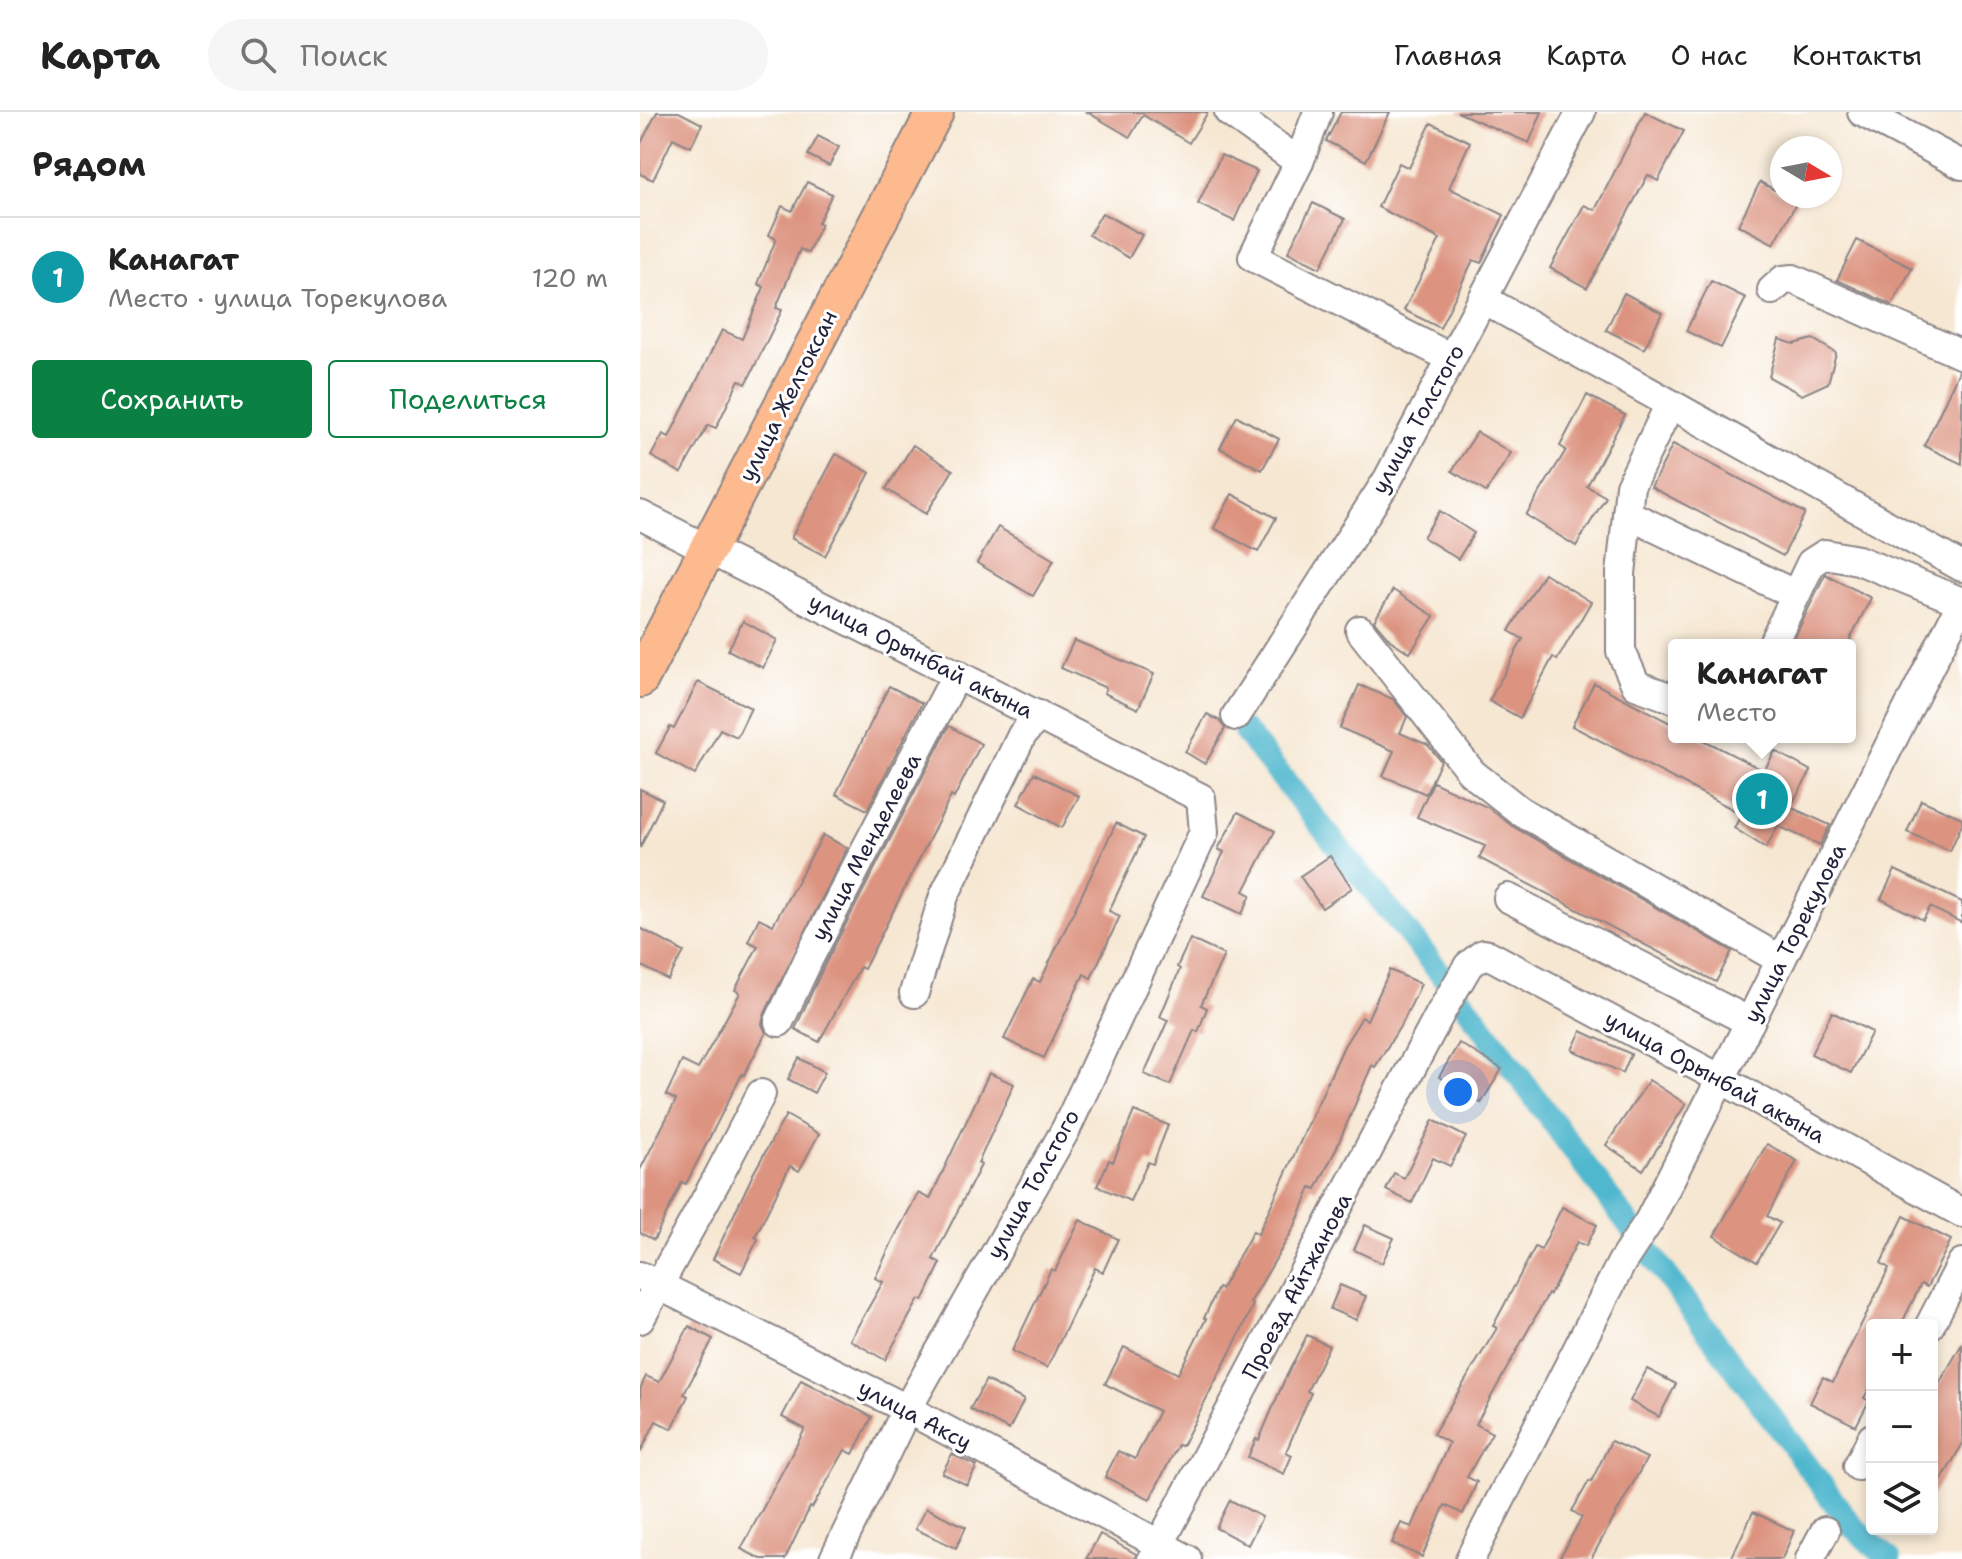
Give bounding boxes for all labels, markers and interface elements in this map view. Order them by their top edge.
search box [208,19,768,91]
text: Карта [40,30,160,81]
icon: search [236,33,280,77]
text: Поиск [300,35,388,76]
text: Главная [1394,36,1502,74]
text: Карта [1546,36,1626,74]
text: О нас [1670,36,1748,74]
text: Контакты [1792,36,1922,74]
north arrow [1770,136,1842,208]
text: Рядом [32,141,146,187]
text: Канагат [108,239,239,280]
text: 1 [52,260,64,295]
text: 120 m [532,260,608,295]
text: Место · улица Торекулова [108,280,447,315]
street label: улица Желтоксан [732,305,844,487]
street label: улица Толстого [1365,339,1471,499]
button: Сохранить [32,360,312,438]
button: Поделиться [328,360,608,438]
street label: улица Орынбай акына [804,587,1038,725]
popup [1668,639,1856,743]
text: Канагат [1697,653,1828,694]
text: Место [1697,694,1777,729]
street label: улица Менделеева [804,748,928,946]
pin: 1 [1736,769,1788,829]
street label: улица Торекулова [1737,838,1853,1028]
street label: улица Орынбай акына [1600,1004,1831,1150]
your location [1438,1072,1478,1112]
street label: улица Толстого [980,1104,1086,1264]
street label: Проезд Айтжанова [1236,1188,1359,1384]
map controls [1866,1319,1938,1535]
button: + [1866,1319,1938,1391]
street label: улица Аксу [853,1373,977,1457]
button: − [1866,1391,1938,1463]
button: layers [1866,1463,1938,1535]

